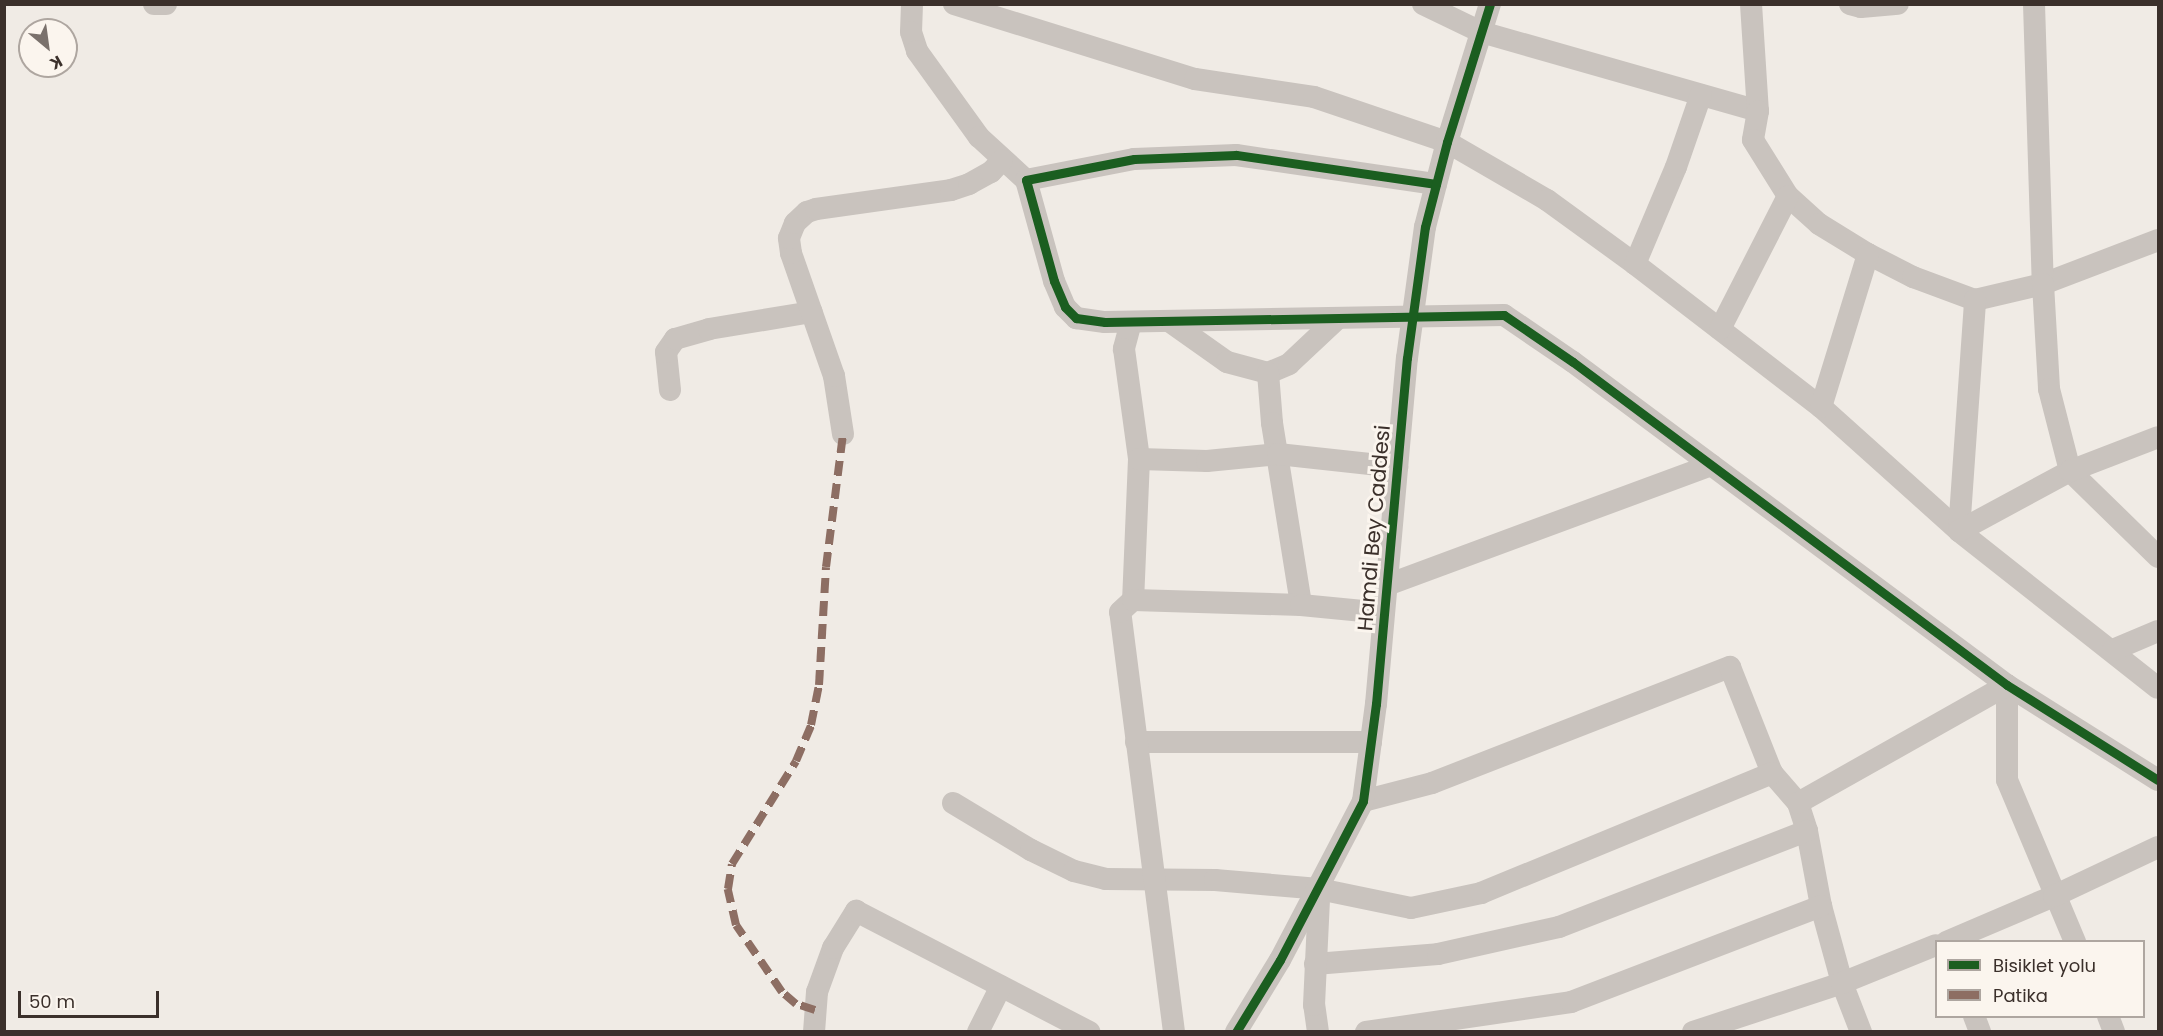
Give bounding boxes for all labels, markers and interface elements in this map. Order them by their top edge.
north arrow [18,18,78,78]
text: K [46,50,66,75]
street label: Hamdi Bey Caddesi [1352,424,1396,632]
legend [1935,940,2145,1018]
text: Bisiklet yolu [1993,953,2096,978]
scale bar [21,979,162,1017]
text: Patika [1993,983,2048,1008]
text: 50 m [29,989,75,1014]

